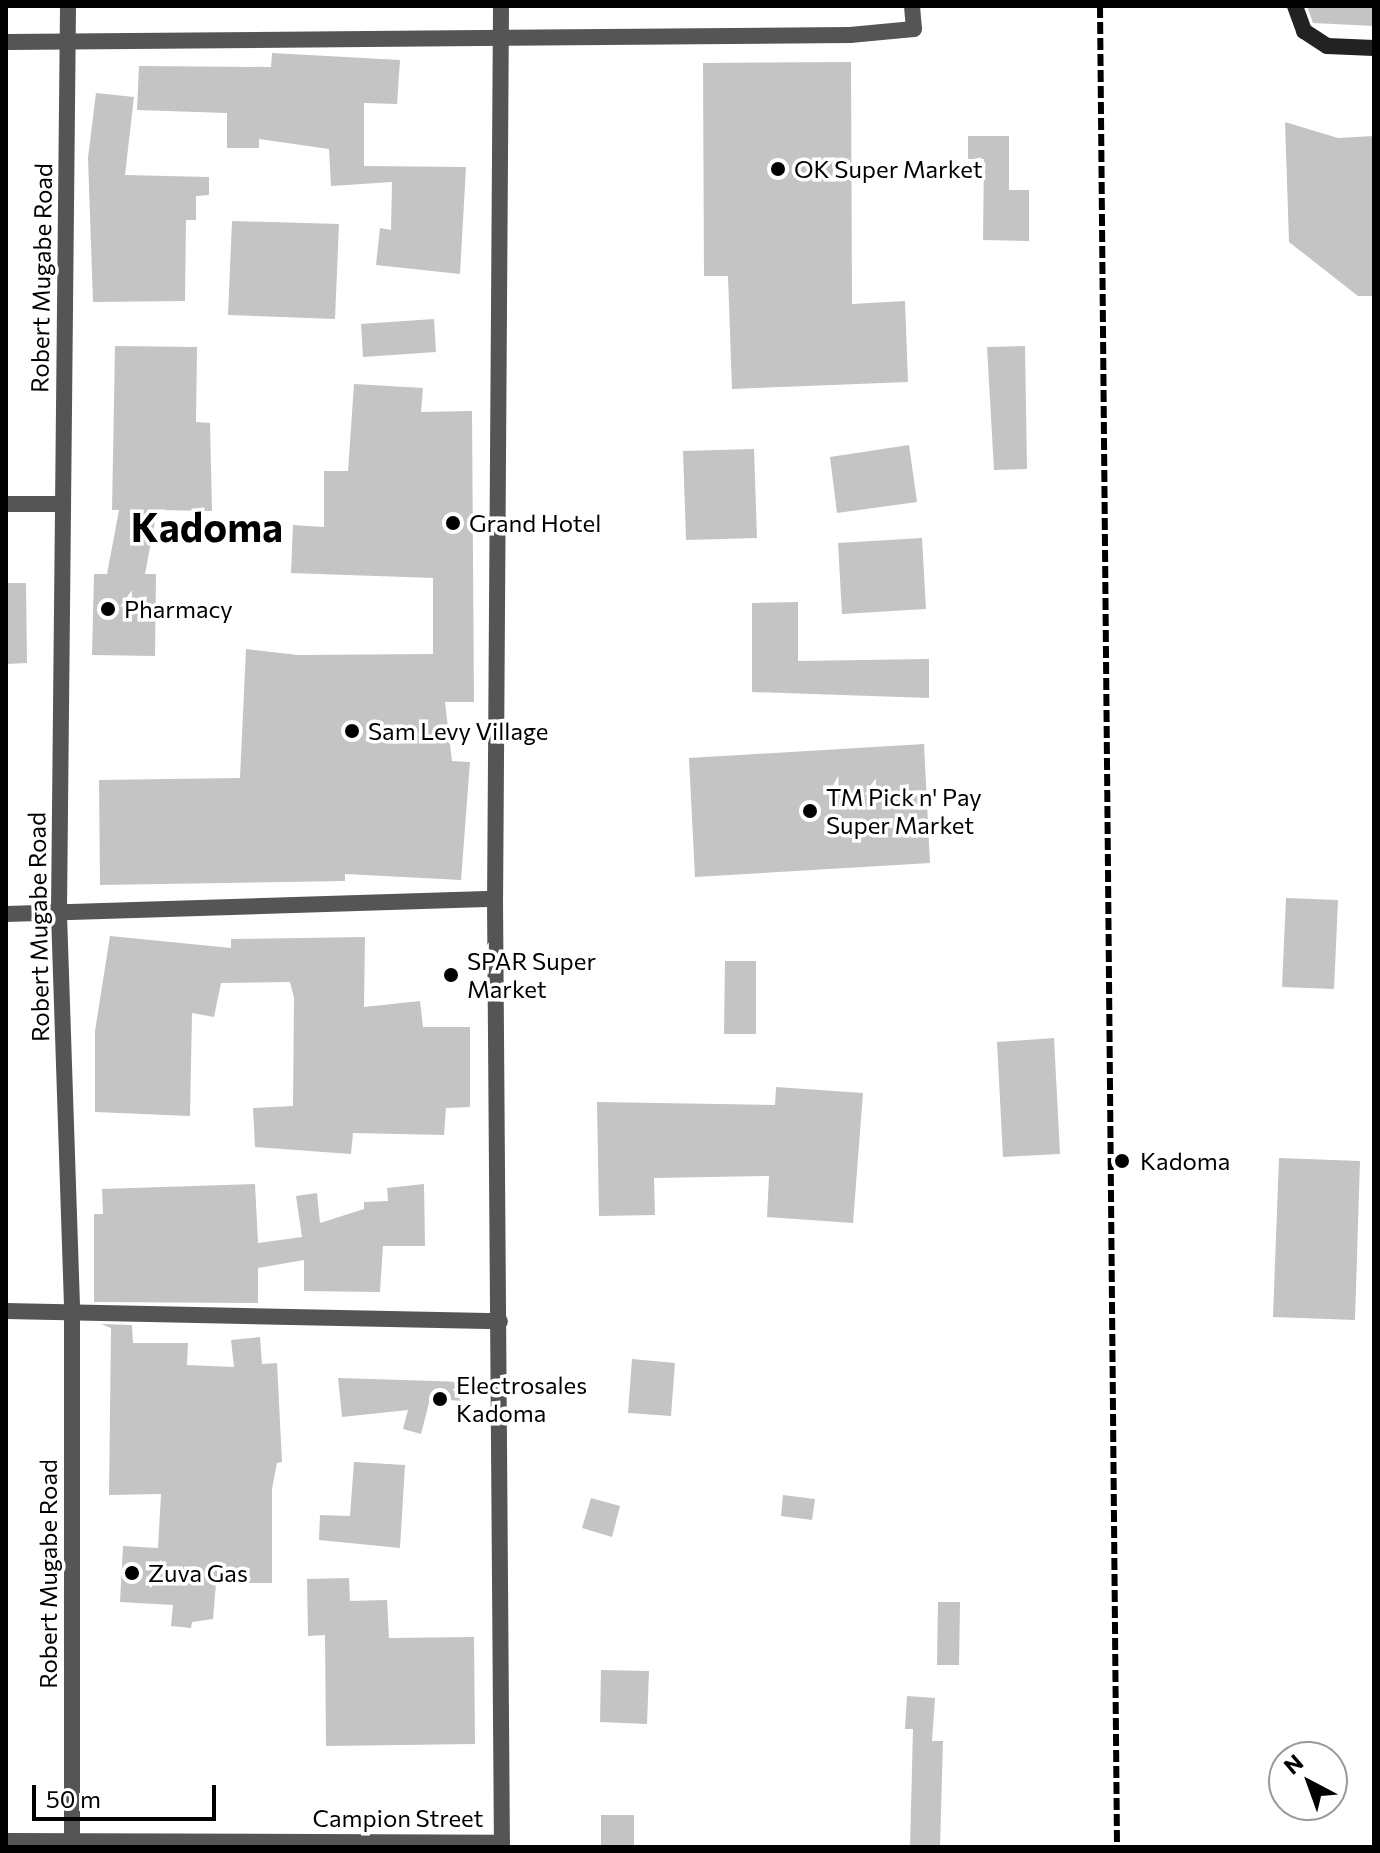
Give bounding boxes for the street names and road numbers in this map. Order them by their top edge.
street label: Robert Mugabe Road [25,163,57,393]
street label: Robert Mugabe Road [22,812,54,1042]
street label: Robert Mugabe Road [34,1459,62,1689]
street label: Campion Street [313,1804,483,1832]

